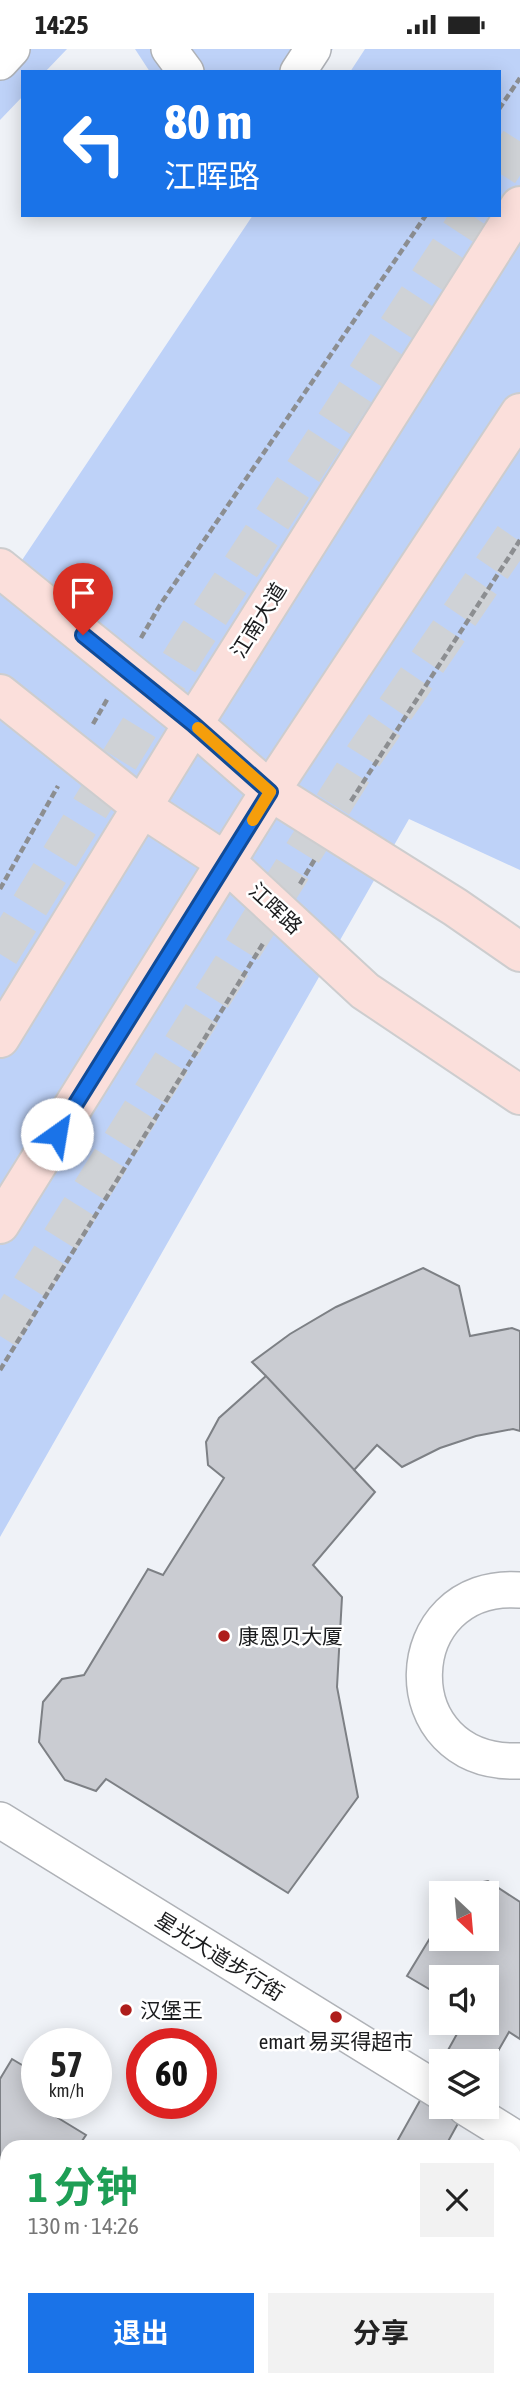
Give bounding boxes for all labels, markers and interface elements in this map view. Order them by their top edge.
text: 14:25 [35,10,89,40]
text: 80 m [164,93,252,149]
icon: left [49,98,140,189]
text: 江晖路 [164,158,260,195]
pin [53,563,113,635]
icon: arrive [64,574,102,612]
street label: 江南大道 [226,578,290,662]
street label: 江晖路 [245,878,307,938]
position arrow [20,1097,94,1171]
place label: 康恩贝大厦 [238,1624,343,1648]
marker: 康恩贝大厦 [216,1628,232,1644]
north arrow [429,1881,499,1951]
map controls [429,1881,499,2119]
street label: 星光大道步行街 [151,1907,289,2005]
button: sound [429,1965,499,2035]
place label: 汉堡王 [140,1998,203,2022]
marker: 汉堡王 [118,2002,134,2018]
marker: emart 易买得超市 [328,2009,344,2025]
speed limit sign: 60 [126,2028,217,2119]
place label: emart 易买得超市 [259,2029,413,2053]
text: 57 [50,2044,83,2084]
button: layers [429,2049,499,2119]
text: km/h [49,2080,84,2101]
text: 1 分钟 [28,2163,138,2211]
button: close [420,2163,494,2237]
text: 130 m · 14:26 [28,2213,139,2239]
button: 退出 [28,2293,254,2373]
button: 分享 [268,2293,494,2373]

